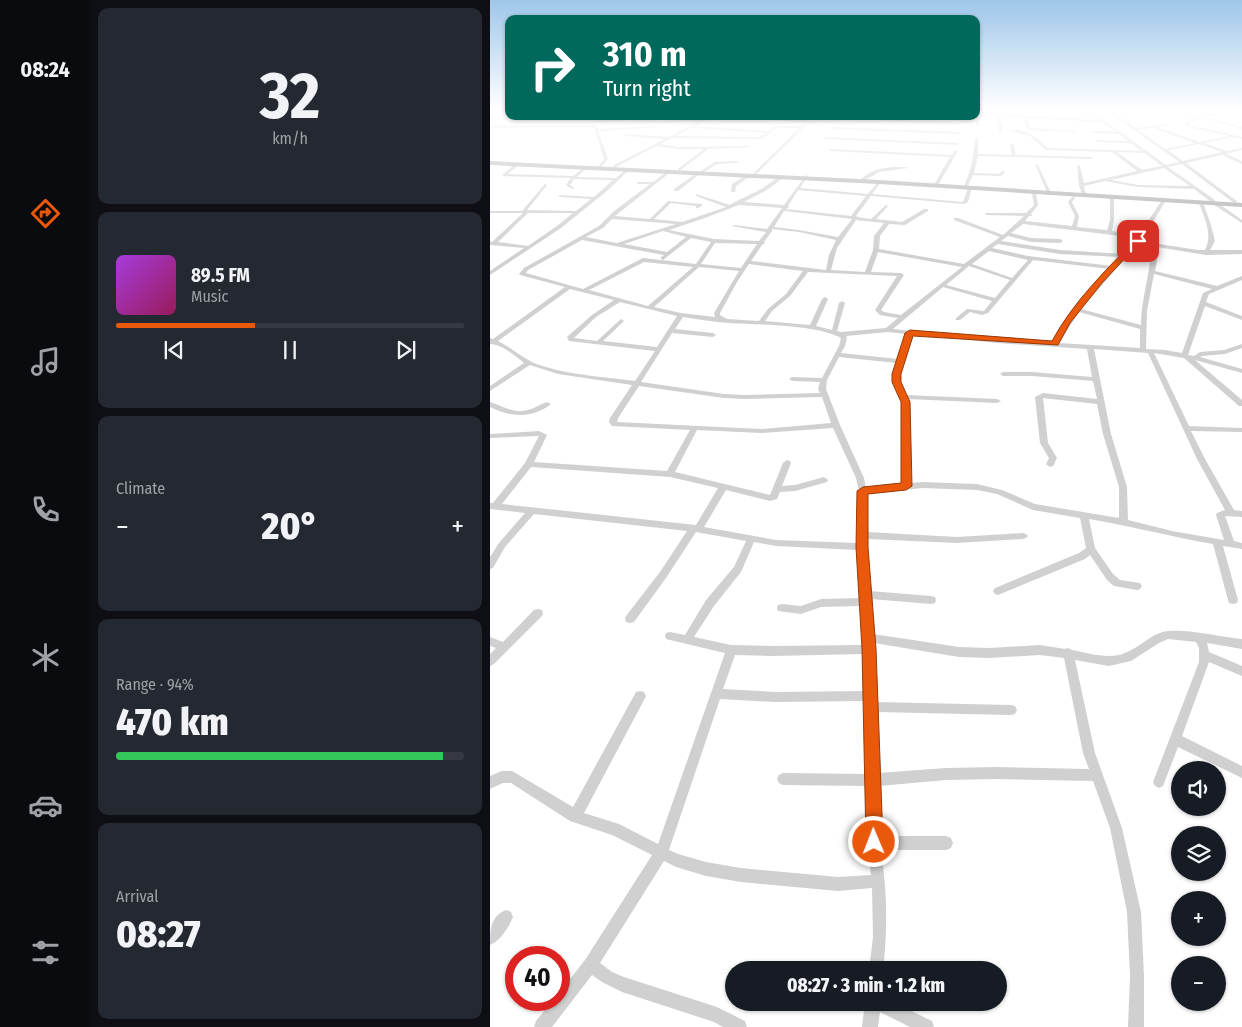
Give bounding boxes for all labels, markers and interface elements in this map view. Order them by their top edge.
text: 310 m [603,33,687,75]
icon: right [520,35,585,100]
text: 08:24 [20,56,70,83]
text: 32 [260,57,320,135]
text: Turn right [603,75,691,102]
text: km/h [272,129,308,148]
icon: directions [28,196,63,231]
pin [1117,220,1159,262]
icon: arrive [1124,227,1152,255]
text: 89.5 FM [191,264,250,287]
text: Music [191,287,228,306]
icon: previous [160,336,188,364]
icon: pause [276,336,304,364]
icon: next [392,336,420,364]
icon: music [28,344,63,379]
text: Climate [116,479,165,498]
icon: phone [28,492,63,527]
text: 20° [262,503,318,549]
text: − [116,510,129,543]
text: + [451,510,464,543]
icon: climate [28,640,63,675]
text: Range · 94% [116,675,194,694]
text: 470 km [116,699,229,745]
map controls [1171,761,1226,1011]
button: sound [1171,761,1226,816]
icon: car [28,788,63,823]
position arrow [847,815,899,867]
button: layers [1171,826,1226,881]
text: Arrival [116,887,158,906]
button: + [1171,891,1226,946]
text: 08:27 [116,911,200,957]
icon: filters [28,935,63,970]
speed limit sign: 40 [505,946,570,1011]
button: − [1171,956,1226,1011]
text: 08:27 · 3 min · 1.2 km [787,974,945,997]

